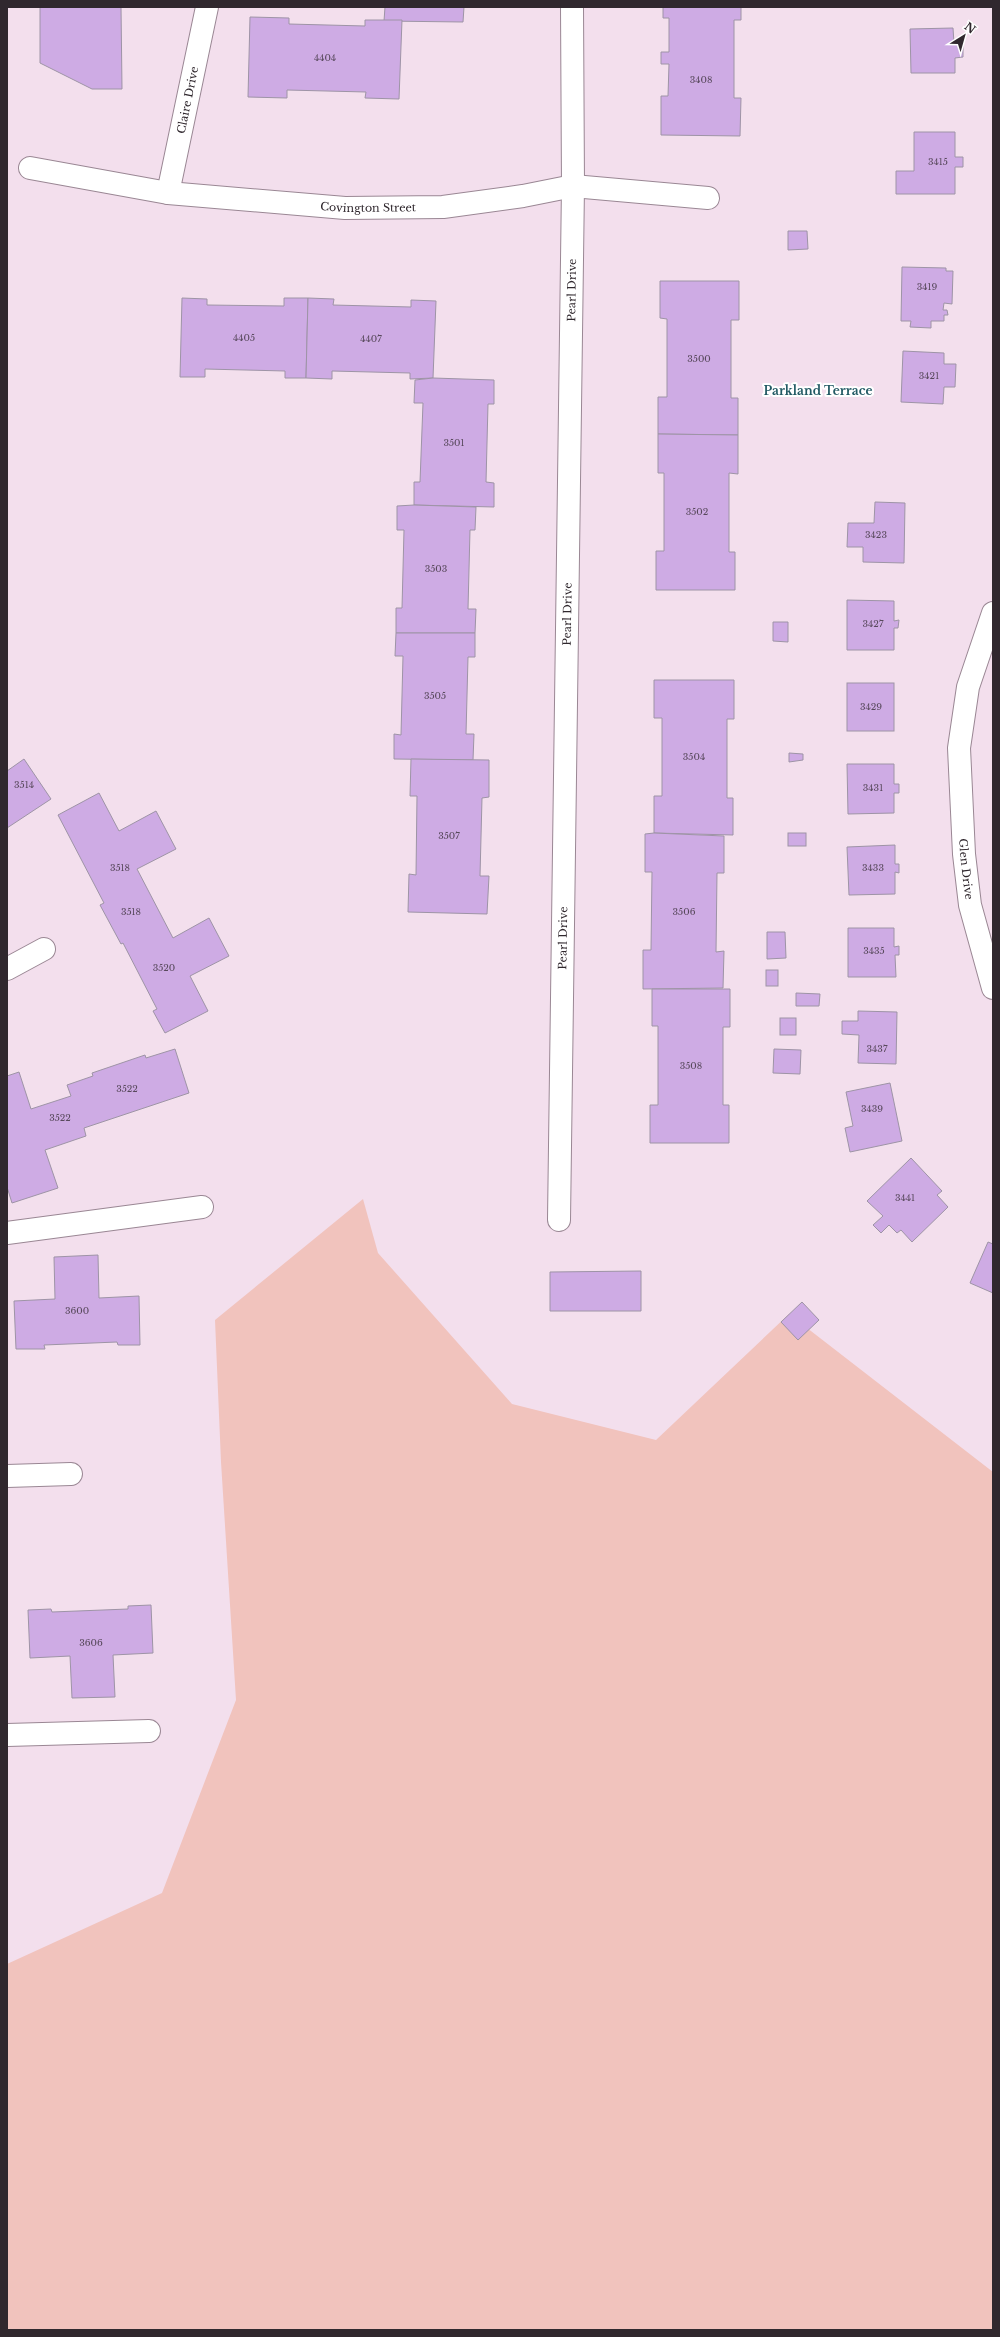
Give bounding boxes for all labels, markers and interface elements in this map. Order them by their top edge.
north arrow [944,16,984,56]
text: N [962,19,979,37]
house number: 4404 [314,52,336,63]
street label: Claire Drive [174,65,201,135]
house number: 3408 [690,74,712,85]
house number: 3415 [928,156,948,167]
street label: Covington Street [320,199,417,215]
street label: Pearl Drive [564,258,579,322]
house number: 3419 [917,281,938,292]
house number: 4405 [233,332,255,343]
house number: 4407 [360,333,382,344]
house number: 3500 [687,353,711,364]
house number: 3421 [919,370,939,381]
district label: Parkland Terrace [764,383,872,398]
house number: 3501 [443,437,465,448]
house number: 3502 [686,506,708,517]
house number: 3423 [865,529,887,540]
house number: 3503 [425,563,447,574]
street label: Pearl Drive [560,582,575,646]
house number: 3427 [863,618,884,629]
house number: 3505 [424,690,446,701]
house number: 3429 [860,701,882,712]
house number: 3504 [683,751,705,762]
house number: 3514 [14,779,34,790]
house number: 3431 [863,782,883,793]
house number: 3507 [438,830,460,841]
street label: Glen Drive [956,838,976,900]
house number: 3518 [110,862,130,873]
house number: 3433 [862,862,884,873]
house number: 3518 [121,906,141,917]
street label: Pearl Drive [555,906,570,970]
house number: 3506 [673,906,696,917]
house number: 3435 [863,945,885,956]
house number: 3520 [153,962,175,973]
house number: 3437 [867,1043,888,1054]
house number: 3508 [680,1060,702,1071]
house number: 3522 [116,1083,138,1094]
house number: 3439 [861,1103,883,1114]
house number: 3522 [49,1112,71,1123]
house number: 3441 [895,1192,915,1203]
house number: 3600 [65,1305,89,1316]
house number: 3606 [79,1637,103,1648]

